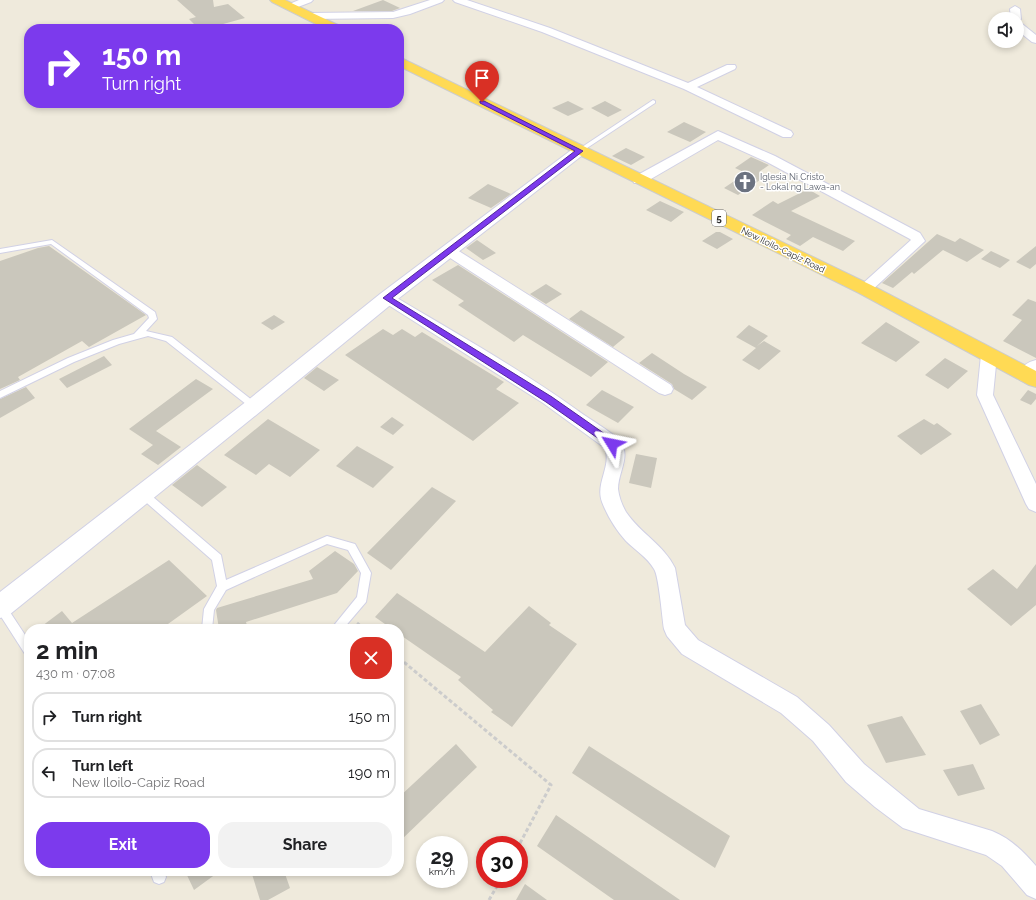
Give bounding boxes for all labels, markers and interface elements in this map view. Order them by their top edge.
map controls [988,12,1024,48]
button: sound [988,12,1024,48]
text: 150 m [102,39,181,72]
icon: right [36,40,88,92]
pin [465,61,499,102]
icon: arrive [471,67,493,89]
text: Turn right [102,73,181,94]
church icon: Iglesia Ni Cristo - Lokal ng Lawa-an [732,169,758,195]
place label: Iglesia Ni Cristo - Lokal ng Lawa-an [760,172,840,192]
road number: 5 [712,210,726,226]
street label: New Iloilo-Capiz Road [740,225,827,275]
position arrow [591,423,633,465]
text: 2 min [36,636,98,665]
button: close [350,637,392,679]
text: 430 m · 07:08 [36,666,115,681]
icon: right [38,706,60,728]
text: Turn right [72,708,142,726]
text: 150 m [349,708,390,726]
text: Turn left [72,757,133,775]
icon: left [38,762,60,784]
text: 190 m [348,764,390,782]
text: New Iloilo-Capiz Road [72,775,205,790]
button: Exit [36,822,210,868]
button: Share [218,822,392,868]
speed limit sign: 30 [476,836,528,888]
text: 29 [430,845,454,869]
text: km/h [429,866,455,877]

